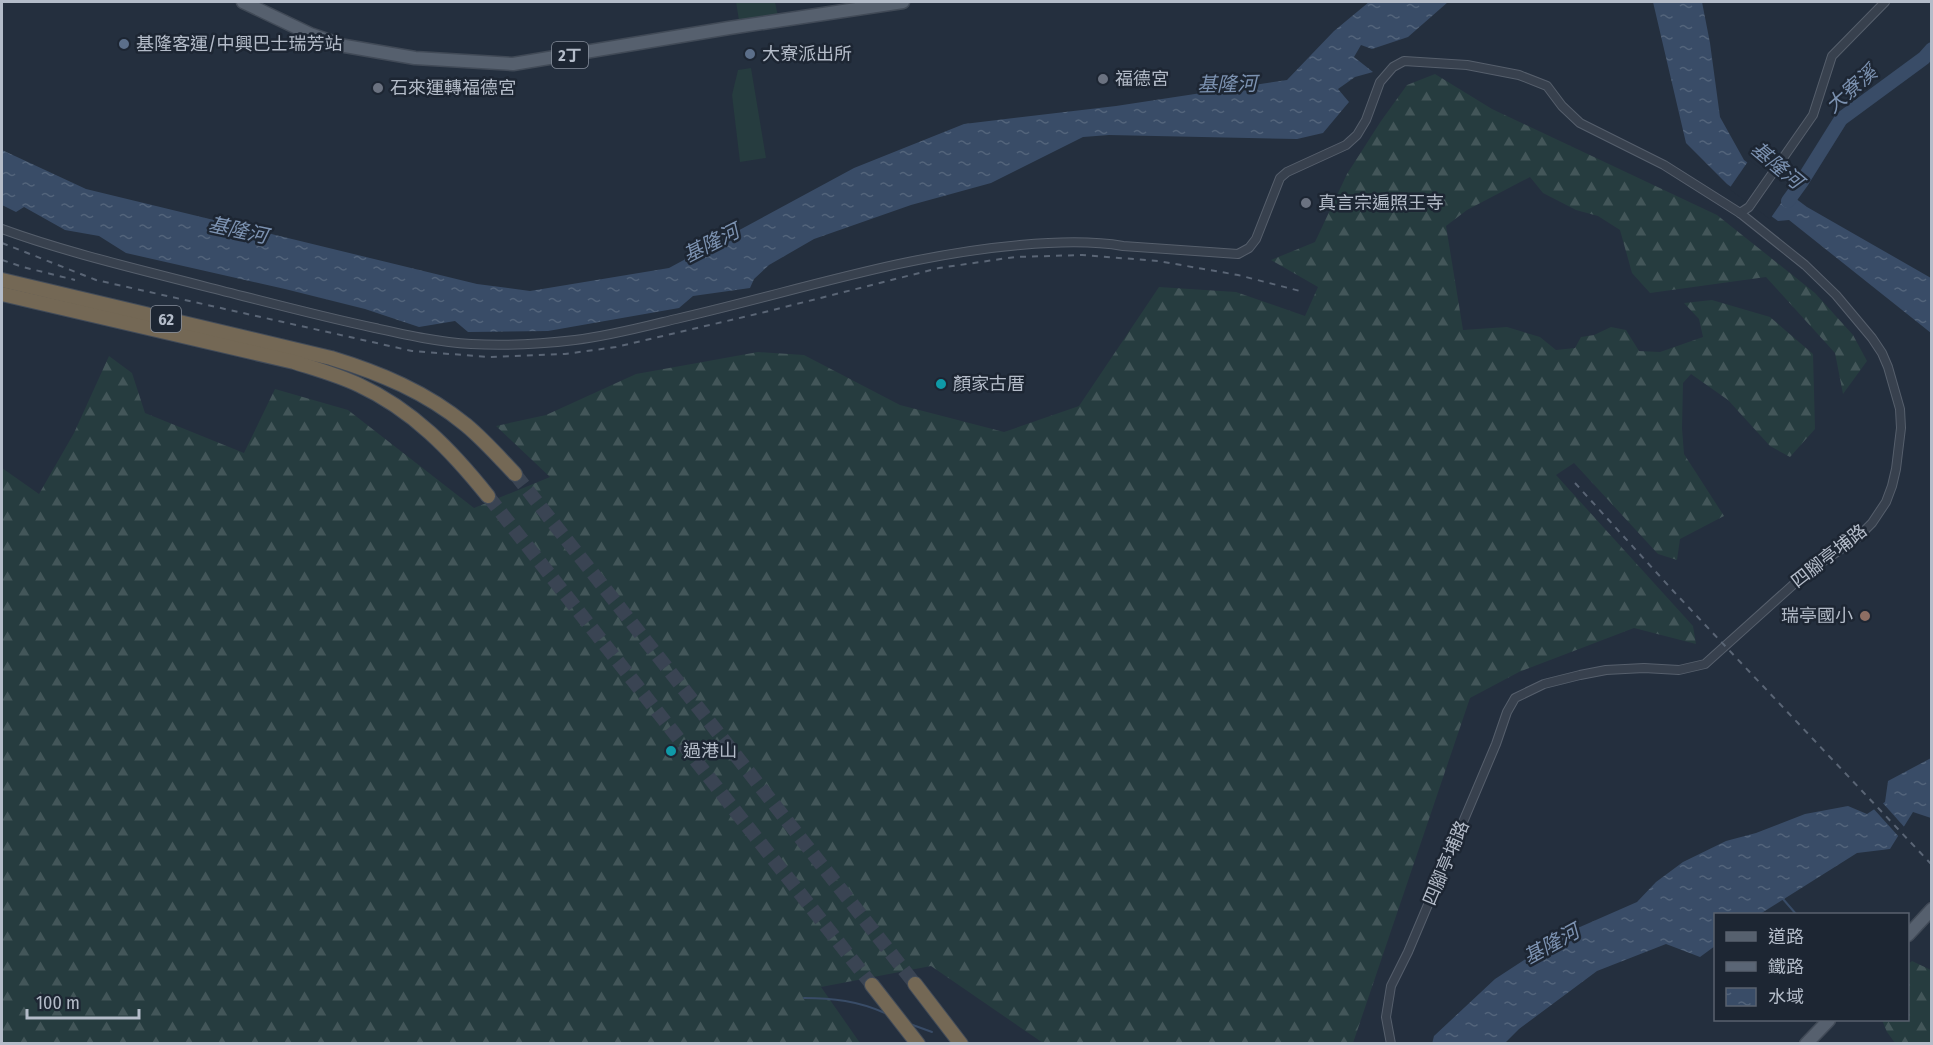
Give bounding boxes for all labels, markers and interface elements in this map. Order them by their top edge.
place label: 基隆客運/中興巴士瑞芳站 [136,33,342,55]
marker: 基隆客運/中興巴士瑞芳站 [117,37,131,51]
road number: 2丁 [552,42,588,68]
place label: 大寮派出所 [762,43,852,65]
marker: 大寮派出所 [743,47,757,61]
water label: 大寮溪 [1820,58,1884,118]
place label: 福德宮 [1115,68,1169,90]
water label: 基隆河 [1197,71,1261,97]
marker: 福德宮 [1096,72,1110,86]
place label: 石來運轉福德宮 [390,77,516,99]
marker: 石來運轉福德宮 [371,81,385,95]
water label: 基隆河 [1746,137,1811,196]
place label: 真言宗遍照王寺 [1318,192,1444,214]
marker: 真言宗遍照王寺 [1299,196,1313,210]
water label: 基隆河 [206,212,274,249]
water label: 基隆河 [679,217,747,267]
road number: 62 [151,306,181,332]
place label: 顏家古厝 [953,373,1025,395]
marker: 顏家古厝 [934,377,948,391]
street label: 四腳亭埔路 [1787,520,1871,592]
place label: 瑞亭國小 [1781,605,1853,627]
marker: 瑞亭國小 [1858,609,1872,623]
place label: 過港山 [683,740,737,762]
marker: 過港山 [664,744,678,758]
street label: 四腳亭埔路 [1418,817,1474,909]
legend [1714,913,1909,1021]
water label: 基隆河 [1519,917,1587,969]
text: 道路 [1768,926,1804,948]
text: 鐵路 [1768,956,1804,978]
scale bar [27,982,140,1020]
text: 水域 [1768,986,1804,1008]
text: 100 m [36,992,80,1014]

